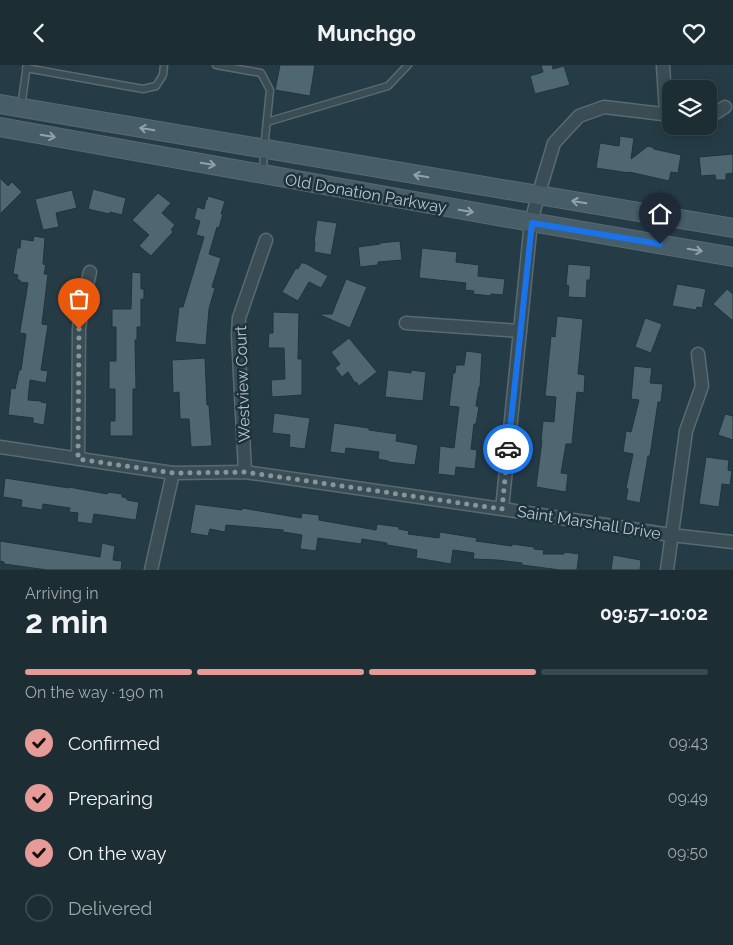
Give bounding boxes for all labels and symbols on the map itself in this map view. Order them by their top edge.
one-way arrow [140,124,156,134]
one-way arrow [40,131,56,141]
one-way arrow [200,160,216,170]
street label: Old Donation Parkway [284,170,449,217]
one-way arrow [413,170,429,180]
pin [639,193,681,244]
one-way arrow [571,197,587,207]
one-way arrow [458,206,474,216]
one-way arrow [687,246,703,256]
pin [58,278,100,329]
street label: Westview Court [231,325,254,443]
courier [483,424,533,474]
street label: Saint Marshall Drive [516,502,662,543]

